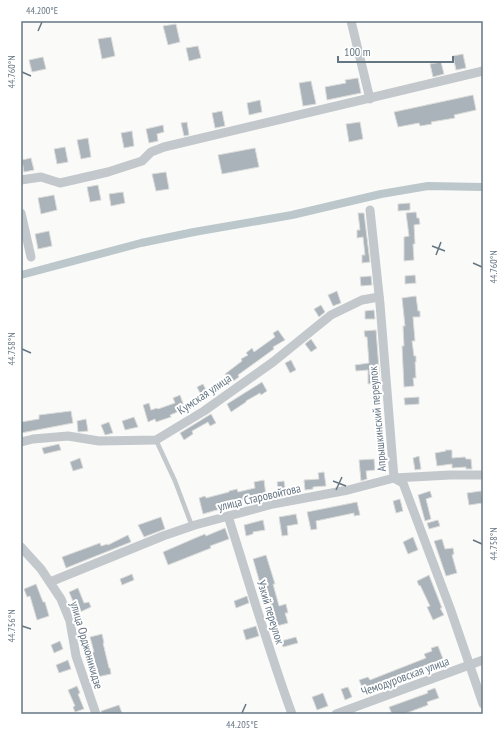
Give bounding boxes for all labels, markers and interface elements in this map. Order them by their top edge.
text: 44.200°E [26,4,58,17]
scale bar [338,38,453,64]
text: 100 m [344,44,371,59]
text: 44.760°N [5,55,18,89]
text: 44.760°N [487,250,500,284]
text: 44.758°N [5,332,18,366]
street label: Апрышкинский переулок [365,365,389,472]
street label: Кумская улица [174,370,234,418]
street label: улица Старовойтова [216,480,302,514]
text: 44.758°N [487,527,500,561]
street label: Узкий переулок [254,578,288,646]
street label: улица Орджоникидзе [67,599,107,691]
text: 44.756°N [5,609,18,643]
street label: Чемодуровская улица [359,653,451,699]
text: 44.205°E [226,718,258,731]

